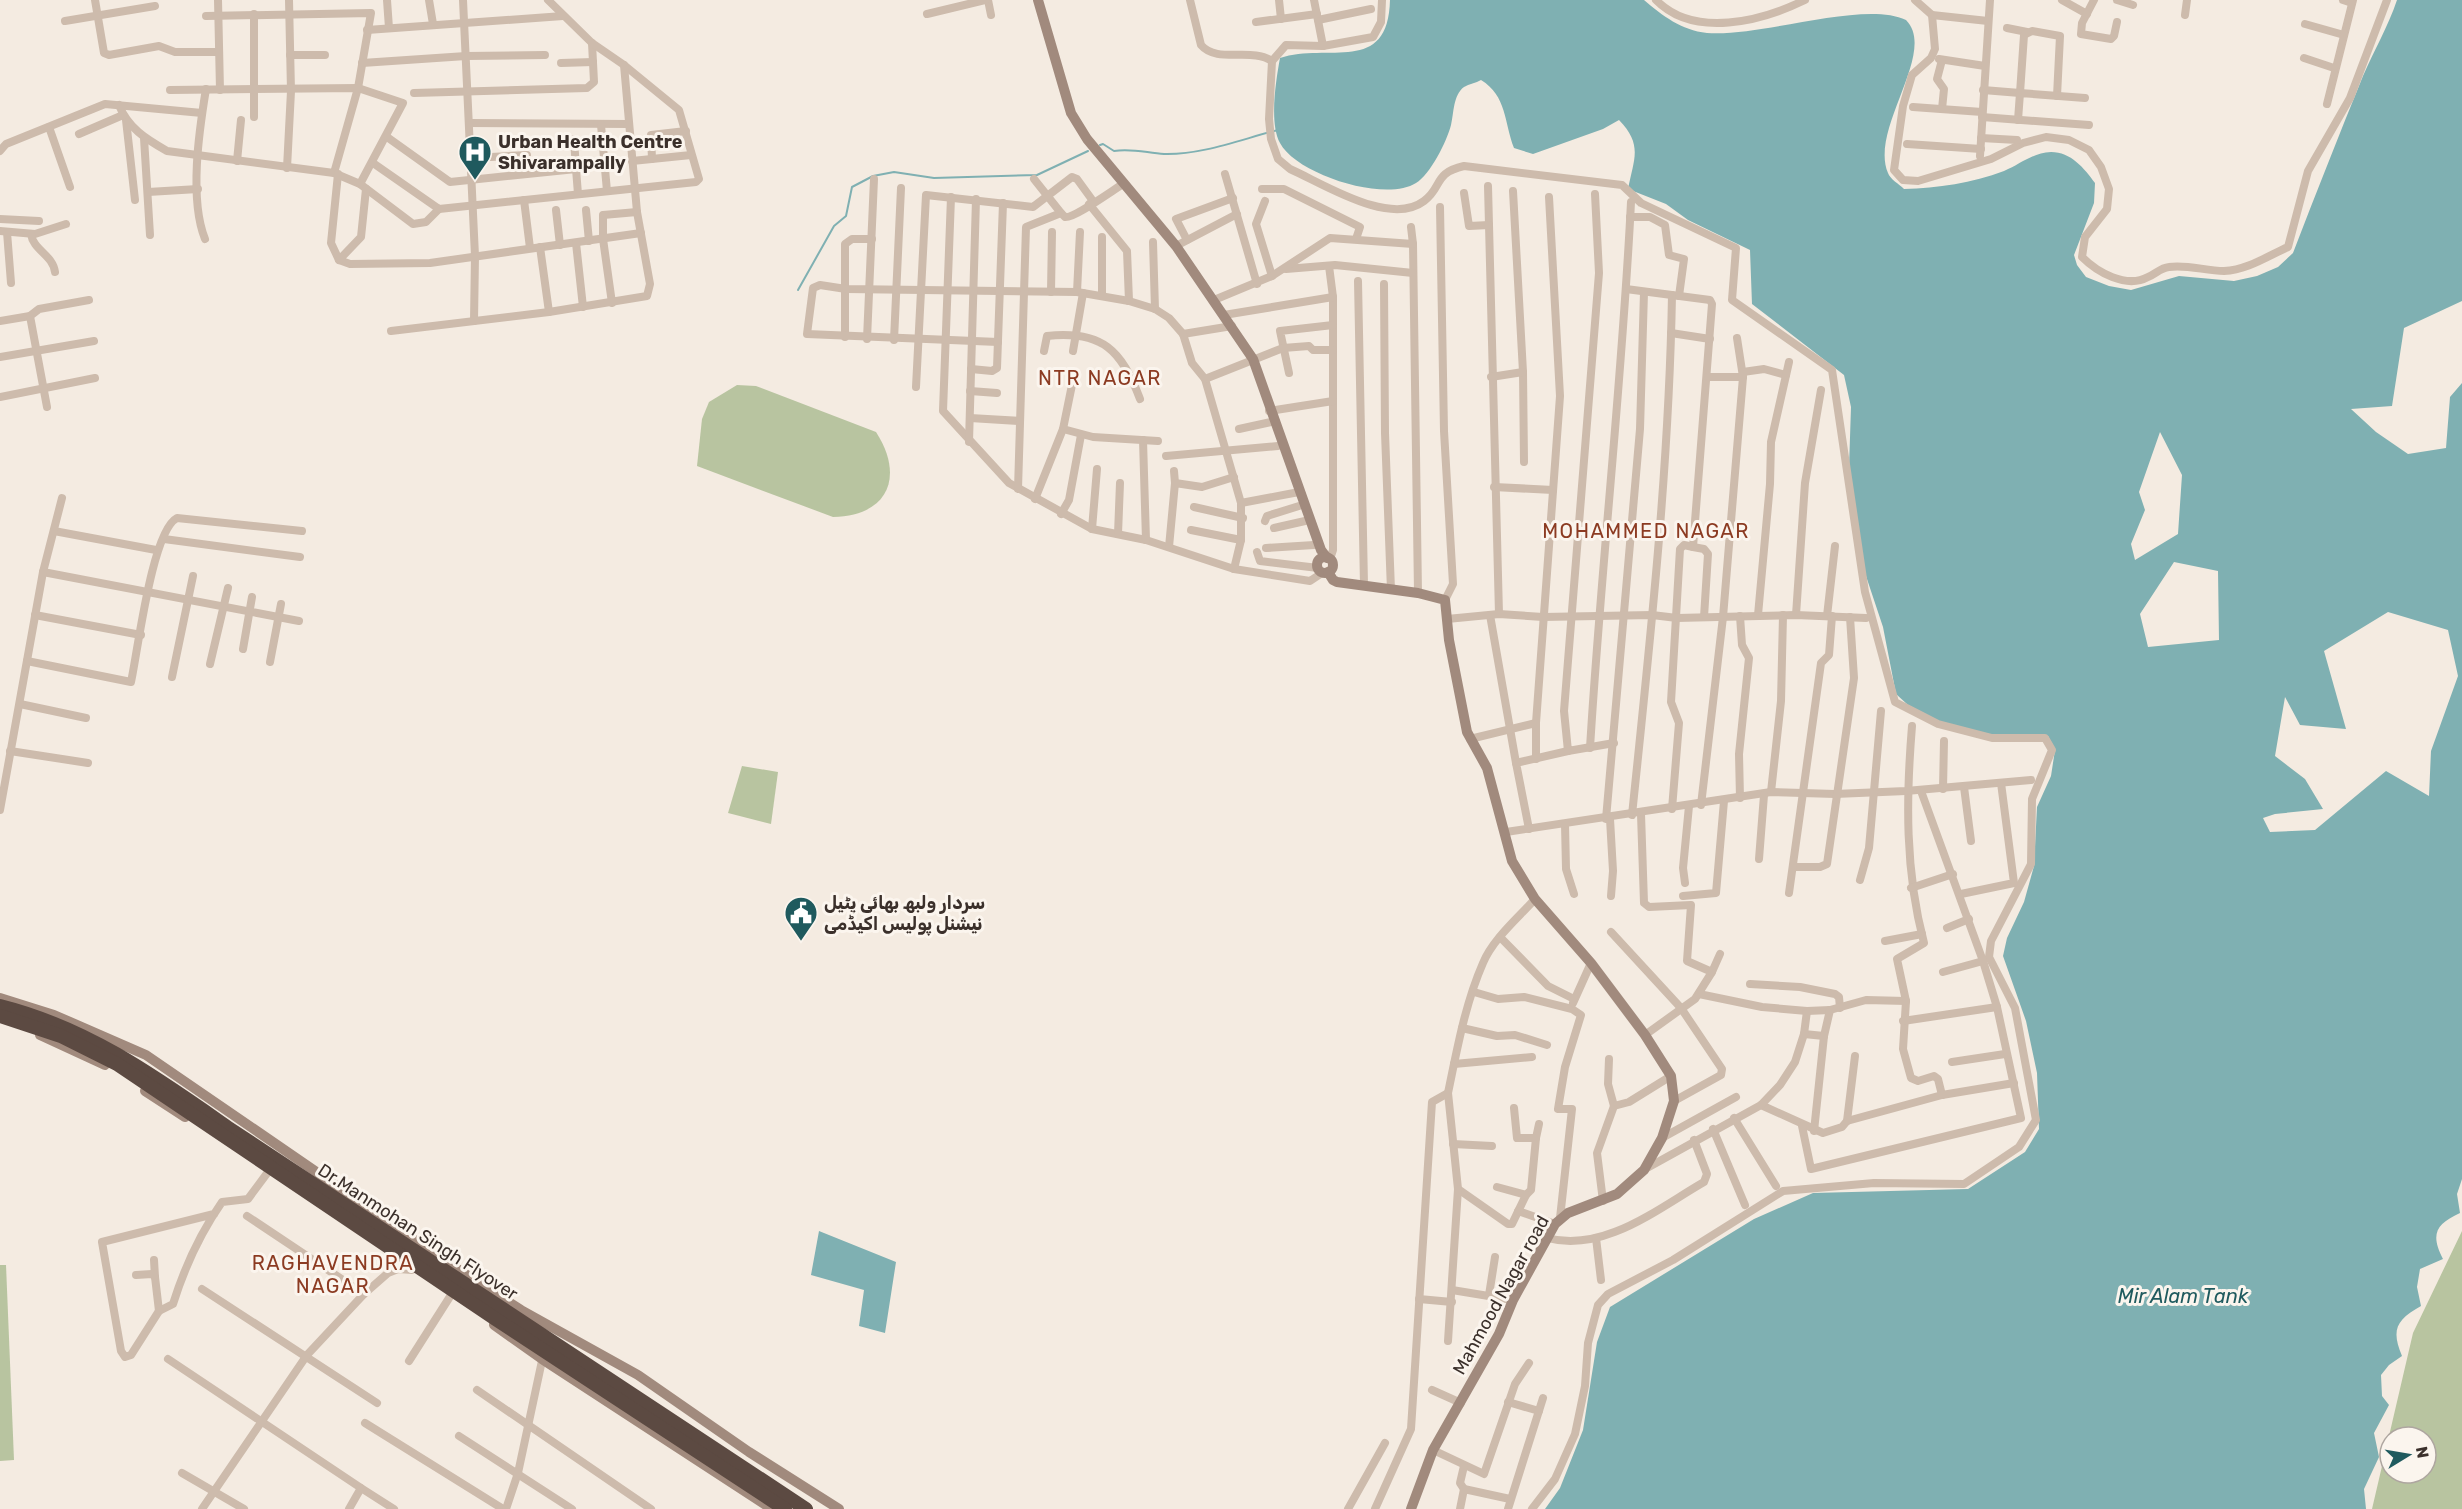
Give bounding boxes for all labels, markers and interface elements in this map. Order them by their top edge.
place label: Urban Health Centre Shivarampally [498,131,683,174]
hospital icon: Urban Health Centre Shivarampally [457,134,493,181]
district label: NTR NAGAR [1038,366,1162,390]
district label: MOHAMMED NAGAR [1542,519,1750,543]
place label: سردار ولبھ بھائی پٹیل نیشنل پولیس اکیڈمی [824,892,985,936]
public building icon: سردار ولبھ بھائی پٹیل نیشنل پولیس اکیڈمی [783,895,819,942]
street label: Dr.Manmohan Singh Flyover [314,1159,522,1305]
street label: Mahmood Nagar road [1448,1212,1554,1378]
district label: RAGHAVENDRA NAGAR [252,1251,414,1298]
water label: Mir Alam Tank [2118,1284,2249,1308]
north arrow [2378,1425,2438,1485]
text: N [2412,1445,2433,1460]

